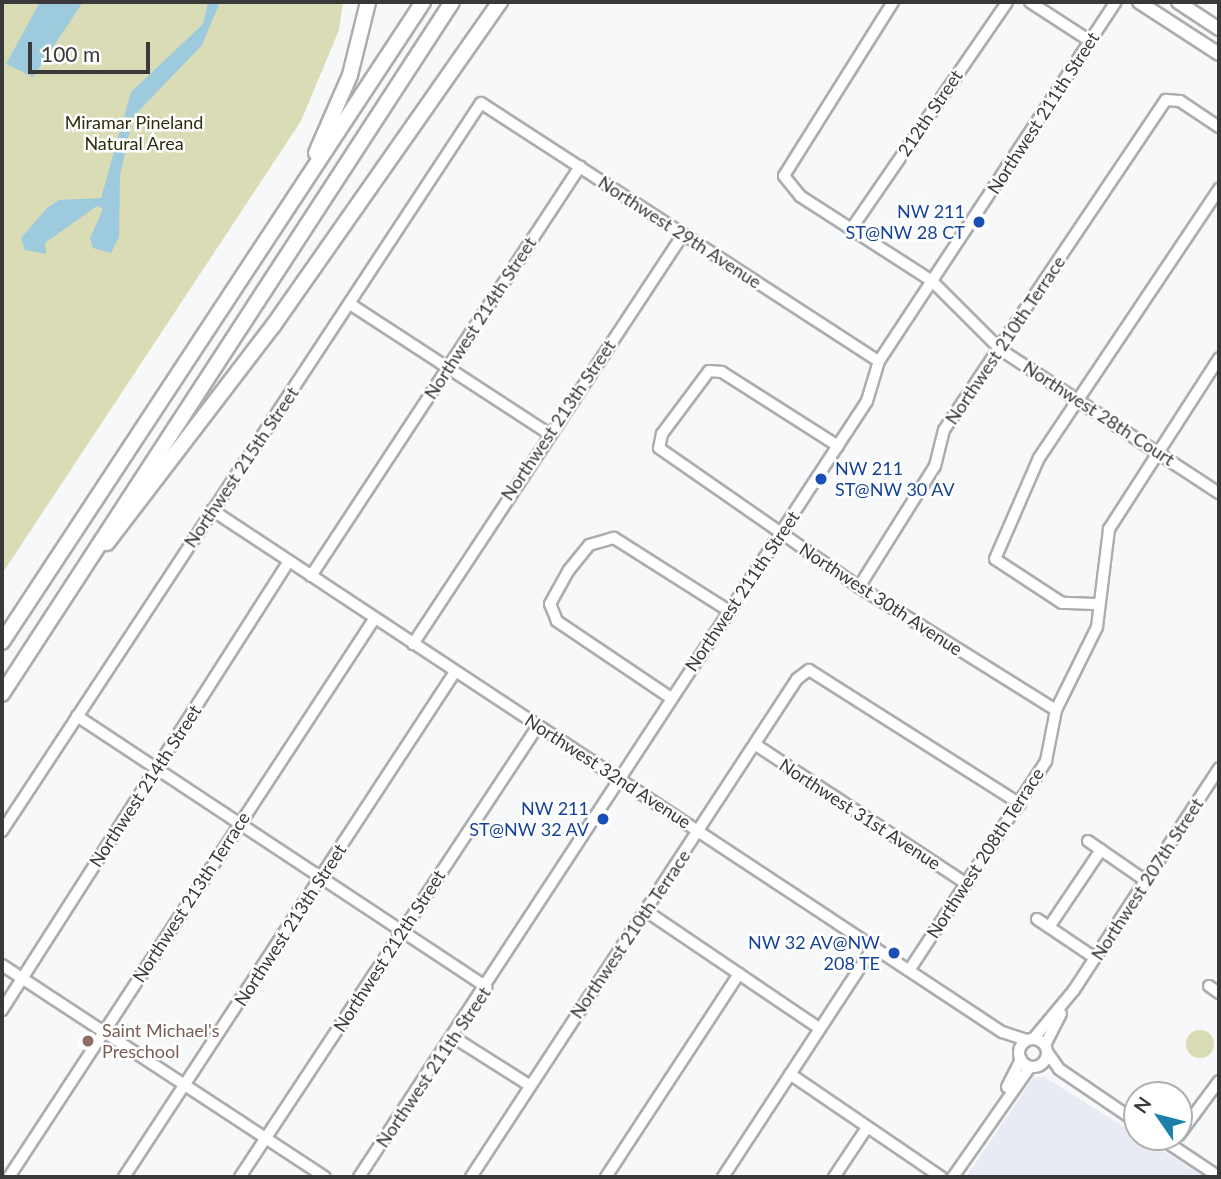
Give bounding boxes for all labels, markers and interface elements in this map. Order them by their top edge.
scale bar [32,28,154,72]
street label: Northwest 211th Street [983,28,1103,198]
text: 100 m [41,41,100,66]
street label: 212th Street [893,66,967,160]
park label: Miramar Pineland Natural Area [64,112,204,154]
street label: Northwest 29th Avenue [594,171,766,293]
place label: NW 211 ST@NW 28 CT [845,201,965,244]
marker: NW 211 ST@NW 28 CT [971,214,987,230]
street label: Northwest 214th Street [420,233,540,403]
street label: Northwest 210th Terrace [940,251,1070,429]
street label: Northwest 213th Street [496,336,620,504]
street label: Northwest 28th Court [1019,356,1179,470]
street label: Northwest 215th Street [179,383,303,551]
place label: NW 211 ST@NW 30 AV [835,458,956,500]
marker: NW 211 ST@NW 30 AV [813,471,829,487]
street label: Northwest 211th Street [680,507,804,675]
street label: Northwest 30th Avenue [795,538,967,660]
street label: Northwest 214th Street [85,701,205,871]
street label: Northwest 32nd Avenue [521,709,695,833]
street label: Northwest 31st Avenue [775,754,945,874]
street label: Northwest 208th Terrace [922,764,1048,942]
street label: Northwest 207th Street [1087,794,1207,964]
place label: NW 211 ST@NW 32 AV [468,798,589,840]
street label: Northwest 213th Terrace [128,808,254,986]
marker: NW 211 ST@NW 32 AV [595,811,611,827]
street label: Northwest 213th Street [230,840,350,1010]
street label: Northwest 210th Terrace [565,845,695,1023]
street label: Northwest 212th Street [329,866,449,1036]
place label: NW 32 AV@NW 208 TE [747,932,880,974]
marker: NW 32 AV@NW 208 TE [886,945,902,961]
street label: Northwest 211th Street [371,983,495,1151]
place label: Saint Michael's Preschool [102,1020,219,1062]
marker: Saint Michael's Preschool [80,1033,96,1049]
north arrow [1123,1081,1193,1151]
text: N [1128,1092,1156,1117]

